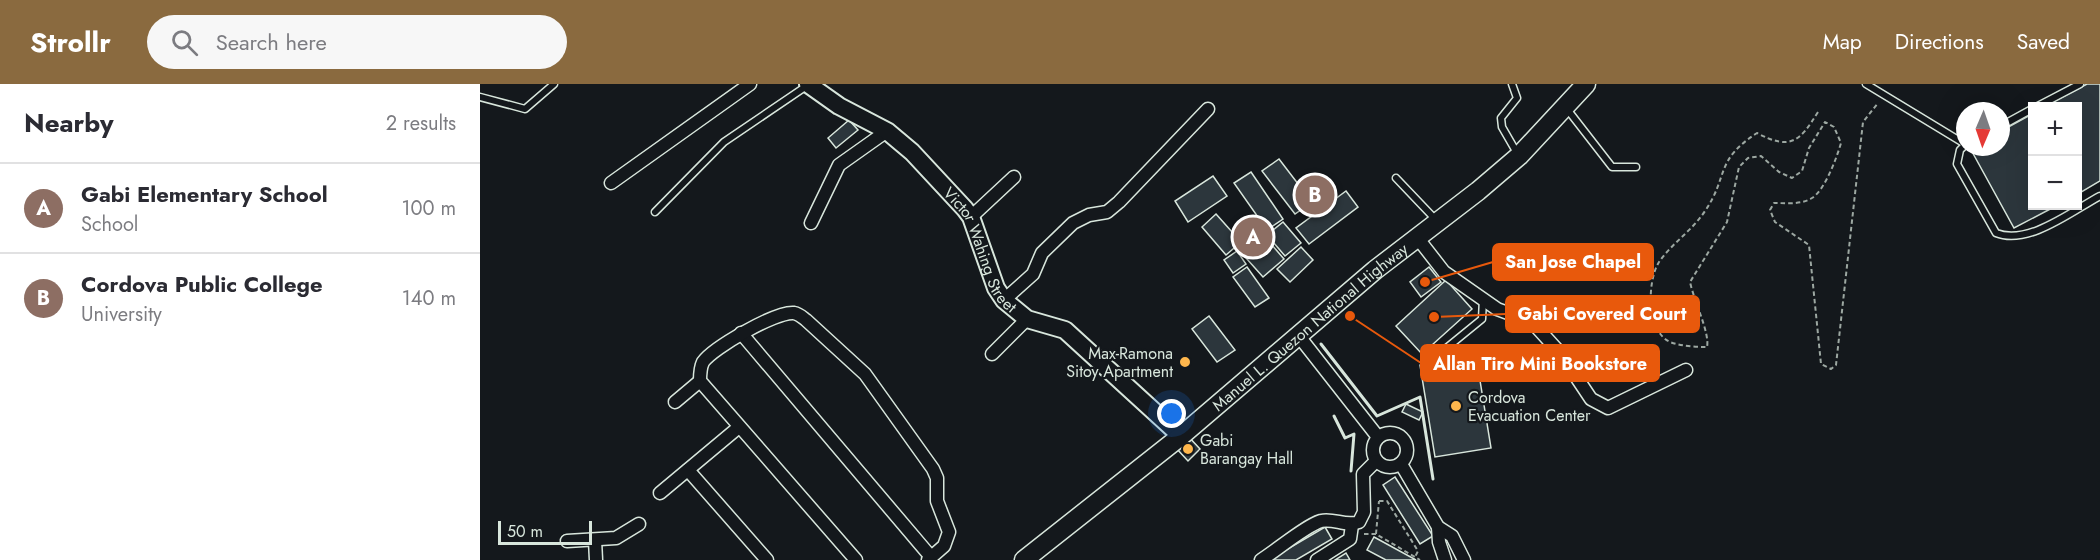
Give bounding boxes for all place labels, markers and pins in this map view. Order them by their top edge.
pin: B [1296,172,1334,218]
pin: A [1234,214,1272,260]
callout: San Jose Chapel [1493,244,1653,280]
callout: Gabi Covered Court [1506,296,1699,332]
place label: Max-Ramona Sitoy Apartment [1066,342,1173,383]
callout: Allan Tiro Mini Bookstore [1421,345,1659,381]
marker: Max-Ramona Sitoy Apartment [1178,355,1192,369]
place label: Cordova Evacuation Center [1468,386,1591,427]
marker: Cordova Evacuation Center [1449,399,1463,413]
place label: Gabi Barangay Hall [1200,429,1293,470]
marker: Gabi Barangay Hall [1181,442,1195,456]

